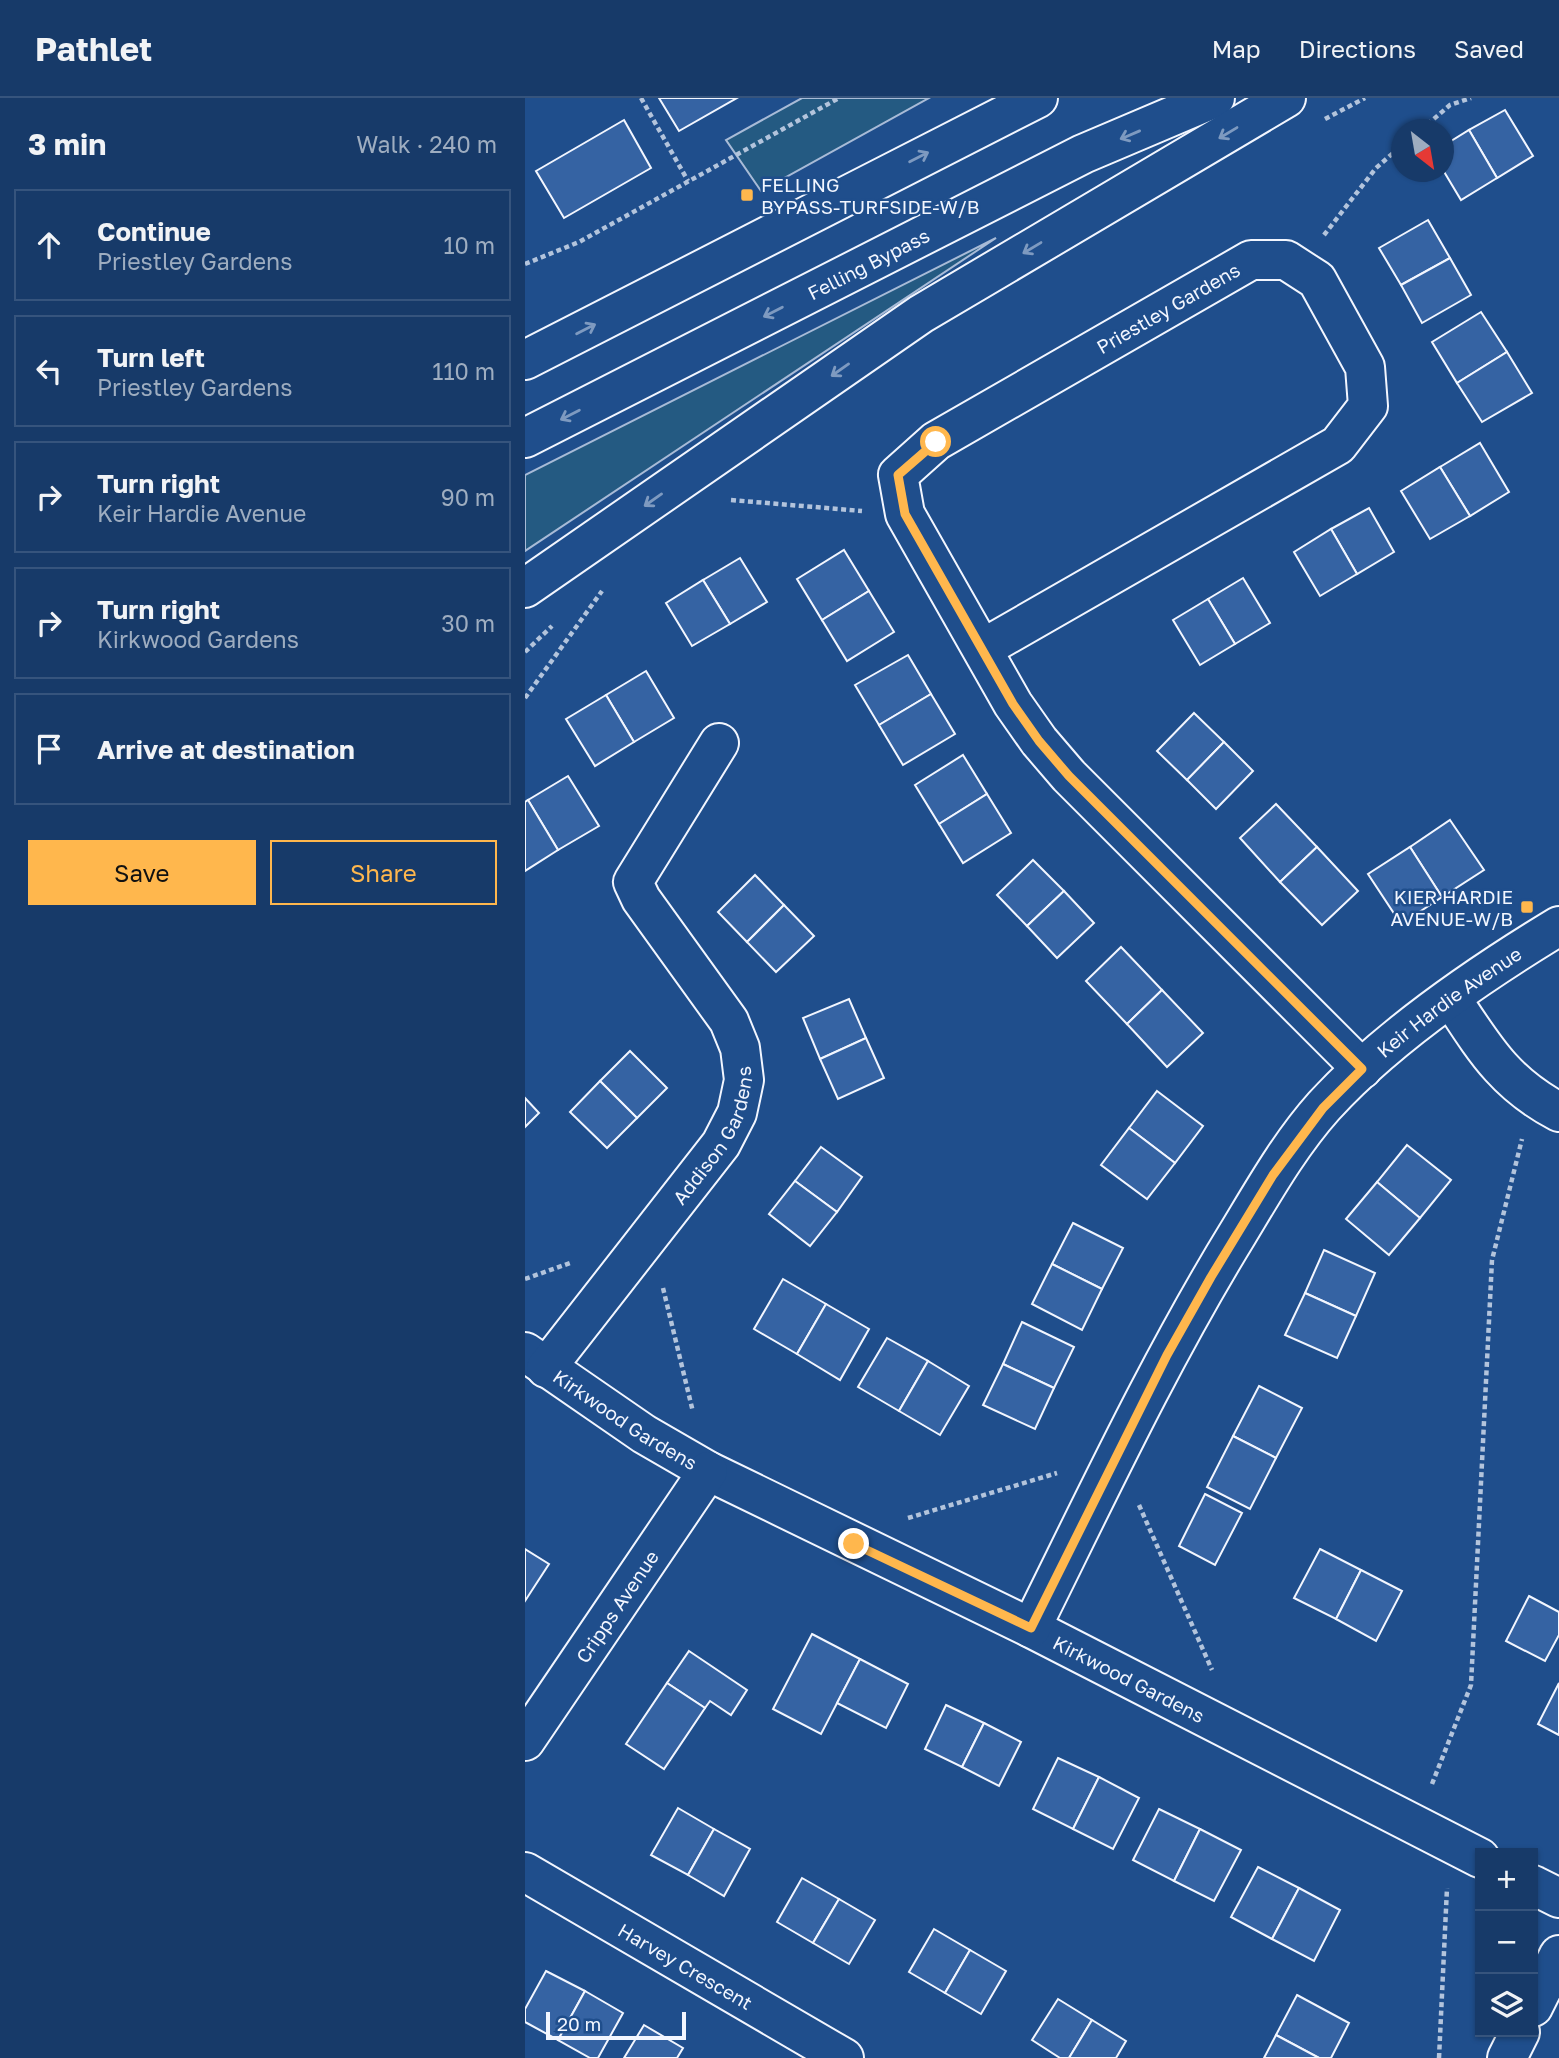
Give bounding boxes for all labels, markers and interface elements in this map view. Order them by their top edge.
text: Pathlet [35,29,152,68]
text: Map [1212,34,1261,63]
text: Directions [1299,34,1416,63]
text: Saved [1454,34,1524,63]
north arrow [1391,119,1454,182]
text: 3 min [28,126,106,162]
one-way arrow [1218,126,1238,140]
one-way arrow [1119,129,1141,142]
text: Walk · 240 m [356,130,497,158]
one-way arrow [908,150,928,164]
place label: FELLING BYPASS-TURFSIDE-W/B [761,173,980,218]
marker: FELLING BYPASS-TURFSIDE-W/B [739,187,755,203]
text: Continue [97,216,211,247]
street label: Felling Bypass [803,223,933,304]
icon: ahead [30,226,68,264]
text: 10 m [443,231,495,259]
one-way arrow [1022,242,1042,256]
text: Priestley Gardens [97,247,292,275]
street label: Priestley Gardens [1092,258,1244,358]
one-way arrow [763,306,783,320]
one-way arrow [575,322,596,335]
text: Turn left [97,342,205,373]
icon: left [30,352,68,390]
text: 110 m [432,357,495,385]
one-way arrow [831,363,850,377]
text: Priestley Gardens [97,373,292,401]
one-way arrow [560,409,581,423]
route start [920,426,951,457]
text: Turn right [97,468,220,499]
icon: right [30,478,68,516]
text: 90 m [441,483,495,511]
one-way arrow [643,493,663,507]
text: Keir Hardie Avenue [97,499,306,527]
text: Turn right [97,594,220,625]
icon: right [30,604,68,642]
text: 30 m [441,609,495,637]
text: Kirkwood Gardens [97,625,299,653]
icon: arrive [30,730,68,768]
text: Arrive at destination [97,734,355,765]
button: Save [28,840,256,905]
button: Share [270,840,497,905]
place label: KIER HARDIE AVENUE-W/B [1390,885,1513,930]
marker: KIER HARDIE AVENUE-W/B [1519,899,1535,915]
street label: Keir Hardie Avenue [1372,941,1525,1062]
street label: Addison Gardens [667,1065,756,1208]
street label: Kirkwood Gardens [549,1364,702,1474]
route end [838,1528,869,1559]
street label: Cripps Avenue [570,1545,663,1667]
street label: Kirkwood Gardens [1050,1630,1209,1727]
map controls [1475,1848,1538,2037]
button: + [1475,1848,1538,1911]
button: − [1475,1911,1538,1974]
street label: Harvey Crescent [615,1918,757,2014]
button: layers [1475,1974,1538,2037]
scale bar [546,2009,686,2041]
text: 20 m [557,2012,601,2035]

